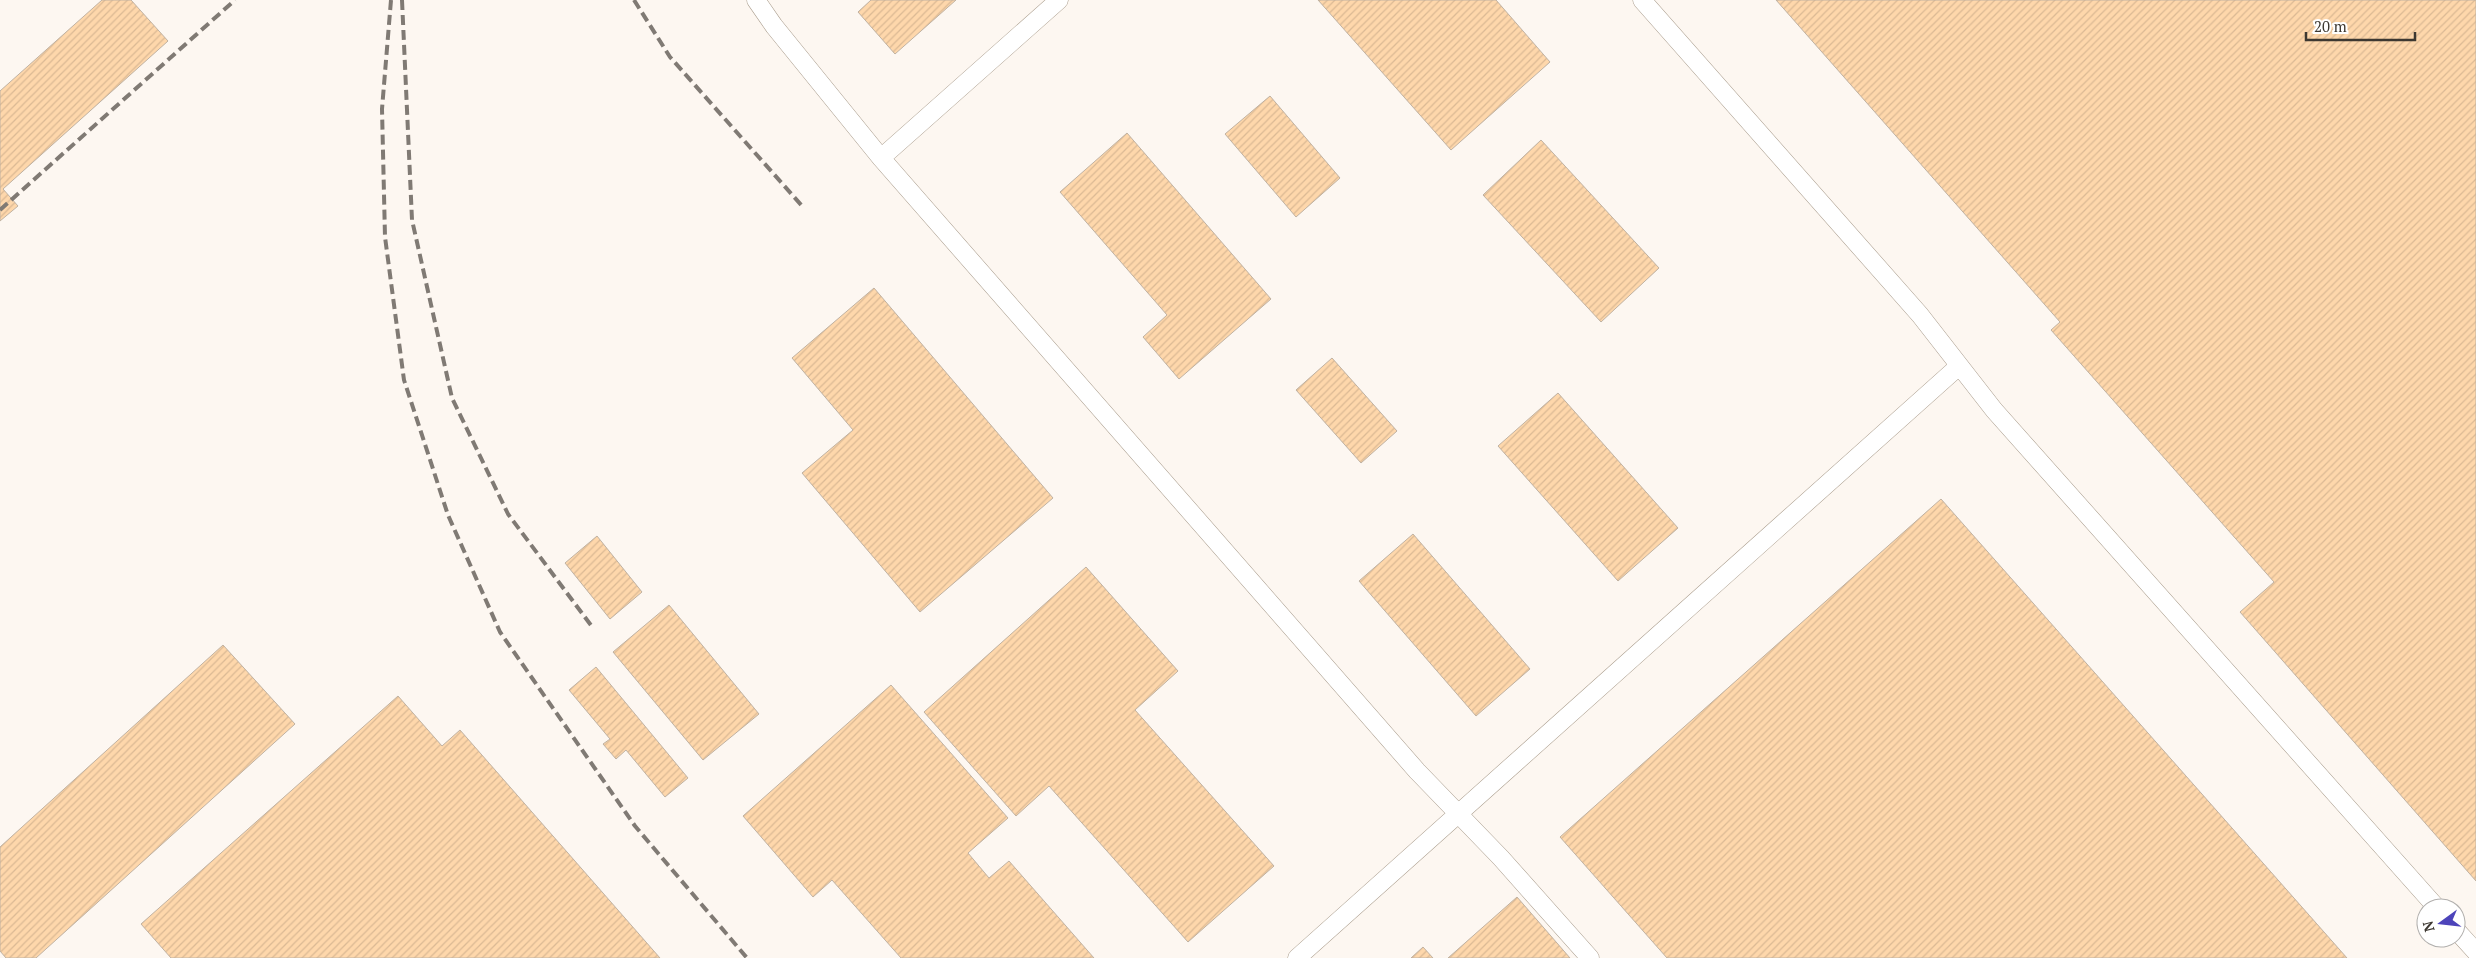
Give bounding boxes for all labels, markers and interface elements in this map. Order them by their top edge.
scale bar [2306,10,2415,42]
text: 20 m [2314,16,2347,36]
north arrow [2416,898,2466,948]
text: N [2417,919,2439,934]

